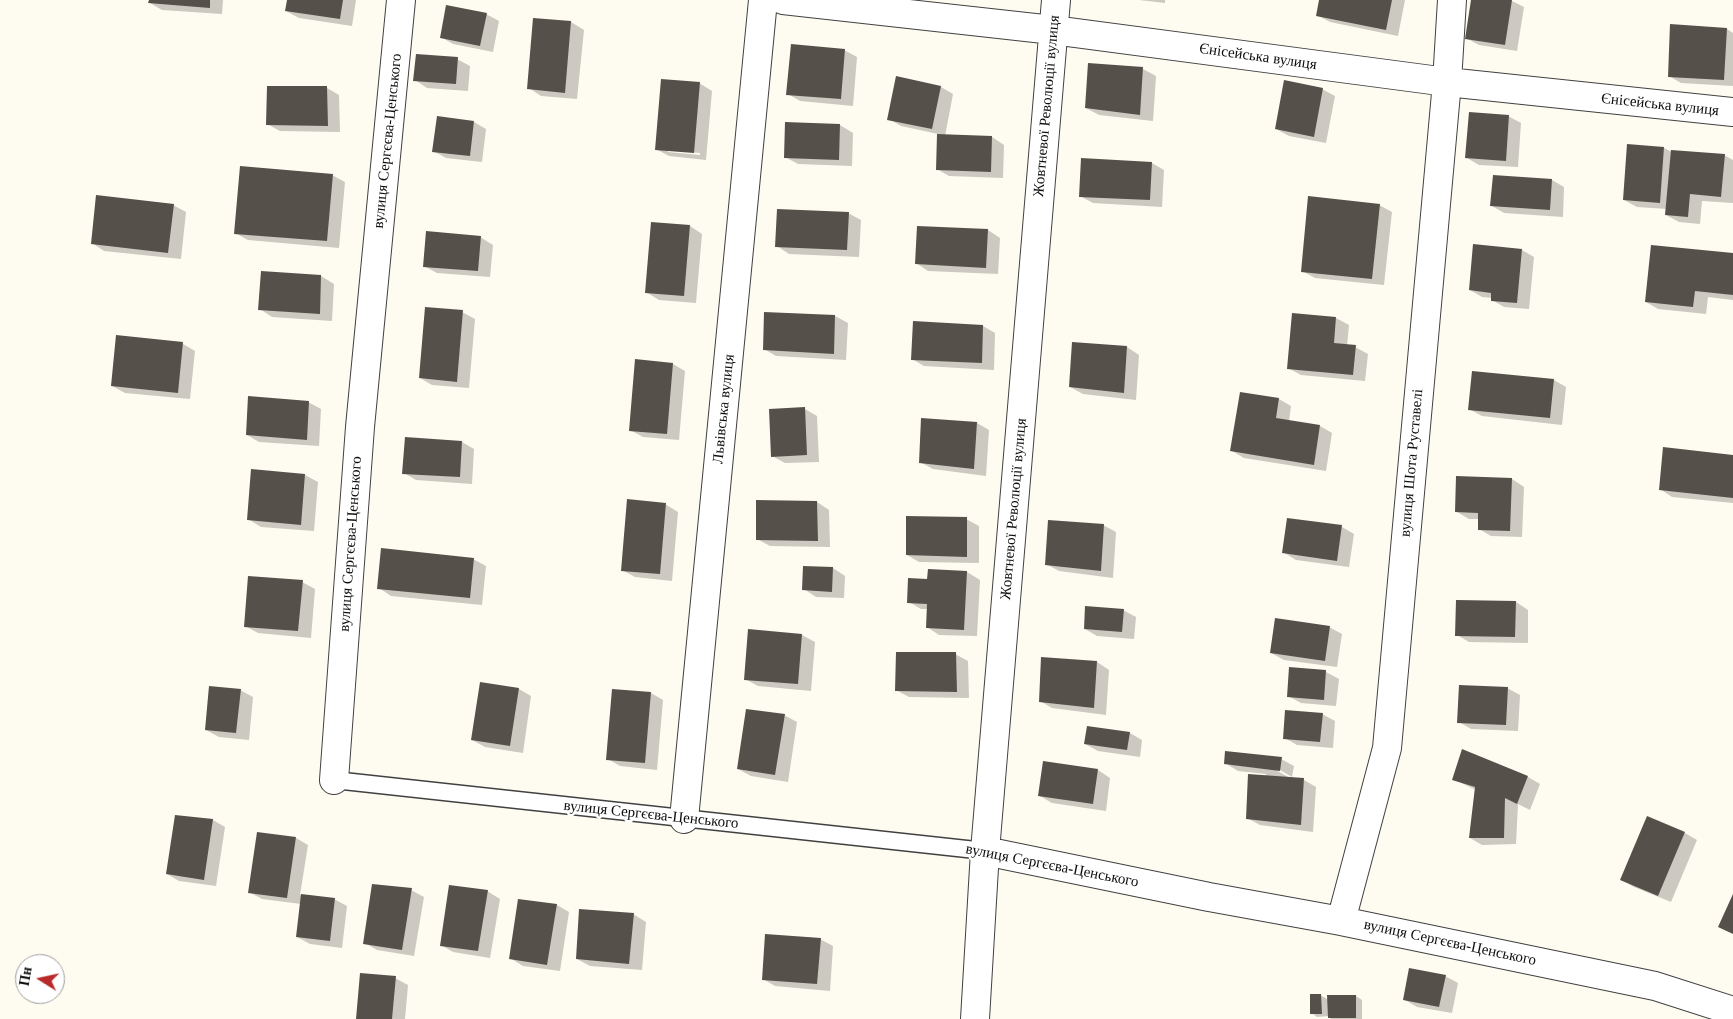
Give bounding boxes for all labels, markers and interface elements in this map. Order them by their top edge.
street label: Жовтневої Революції вулиця [1030,14,1064,198]
street label: Єнісейська вулиця [1198,40,1318,74]
street label: вулиця Сергєєва-Ценського [370,53,406,229]
street label: Єнісейська вулиця [1600,90,1720,120]
street label: Львівська вулиця [709,353,739,465]
street label: вулиця Шота Руставелі [1397,388,1427,538]
street label: Жовтневої Революції вулиця [997,417,1031,601]
street label: вулиця Сергєєва-Ценського [336,456,366,632]
street label: вулиця Сергєєва-Ценського [563,797,739,833]
street label: вулиця Сергєєва-Ценського [964,840,1140,892]
street label: вулиця Сергєєва-Ценського [1362,916,1538,970]
north arrow [15,954,65,1004]
text: Пн [17,966,35,987]

